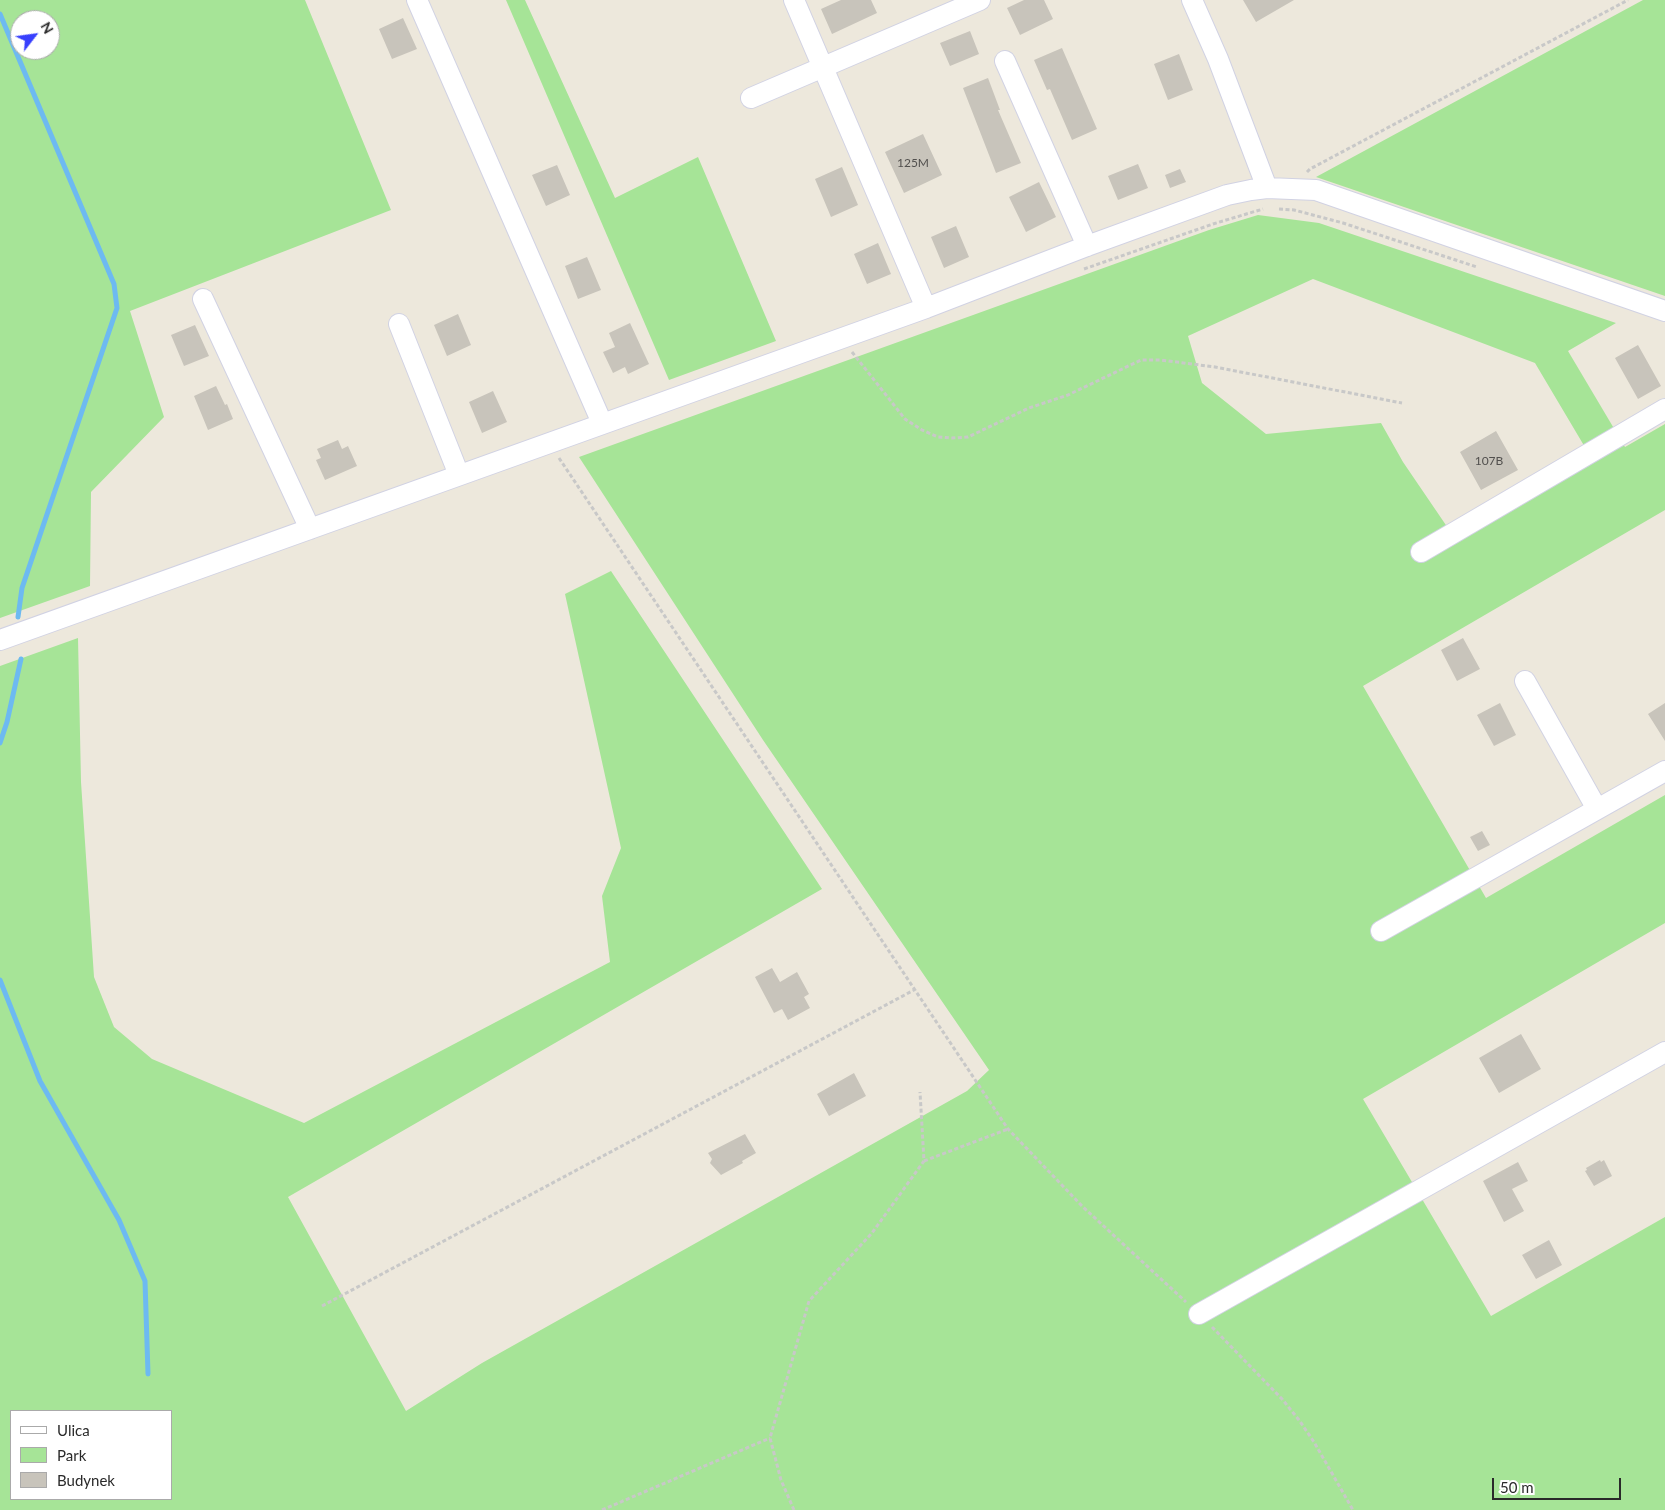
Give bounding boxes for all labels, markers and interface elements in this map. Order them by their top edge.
north arrow [10,10,60,60]
text: N [37,19,58,37]
house number: 125M [897,156,929,170]
house number: 107B [1475,454,1503,468]
legend [10,1410,172,1500]
text: Ulica [57,1421,90,1439]
text: Park [57,1446,86,1464]
scale bar [1495,1468,1624,1500]
text: Budynek [57,1471,115,1489]
text: 50 m [1500,1478,1534,1496]

